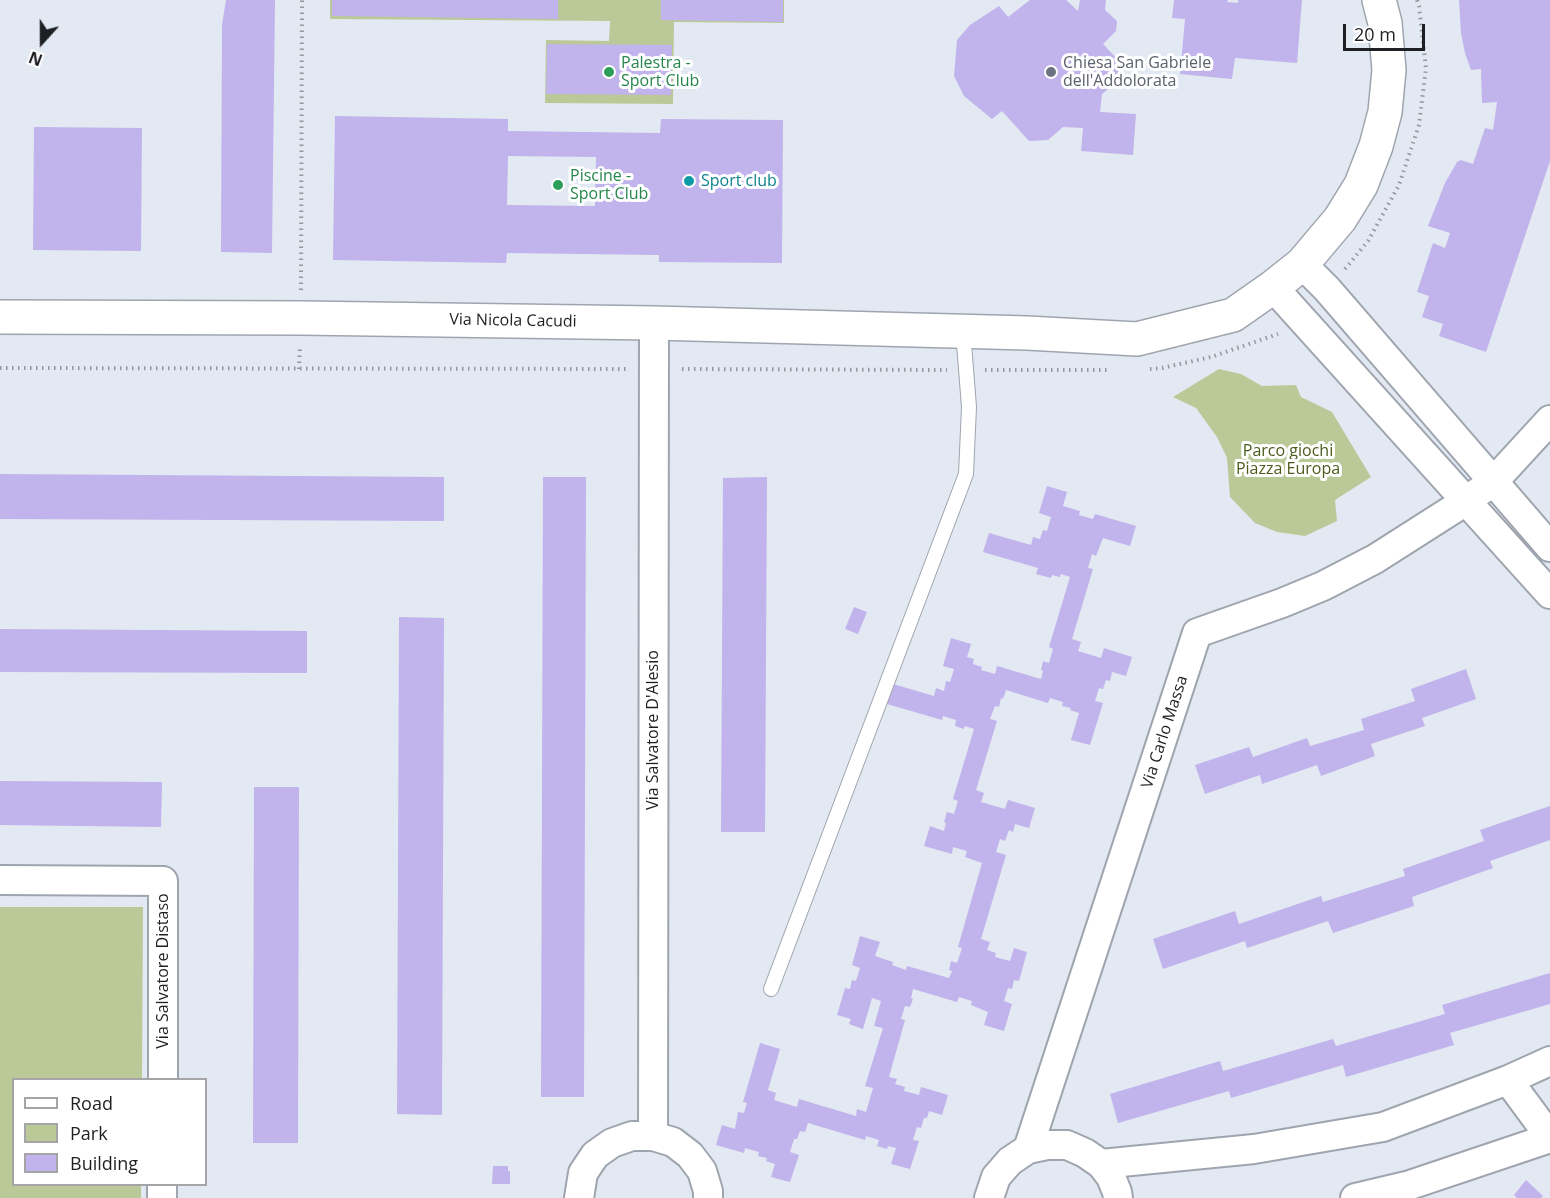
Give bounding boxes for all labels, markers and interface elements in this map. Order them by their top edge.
north arrow [12,12,72,72]
scale bar [1346,12,1428,50]
text: 20 m [1354,22,1396,46]
text: N [26,46,46,71]
place label: Palestra - Sport Club [621,53,699,91]
place label: Chiesa San Gabriele dell'Addolorata [1063,53,1211,91]
marker: Palestra - Sport Club [602,65,616,79]
marker: Chiesa San Gabriele dell'Addolorata [1044,65,1058,79]
place label: Piscine - Sport Club [570,166,648,204]
place label: Sport club [701,171,777,191]
marker: Sport club [682,174,696,188]
marker: Piscine - Sport Club [551,178,565,192]
street label: Via Nicola Cacudi [449,310,577,332]
park label: Parco giochi Piazza Europa [1236,441,1340,479]
street label: Via Salvatore D'Alesio [643,650,663,810]
street label: Via Carlo Massa [1138,673,1192,791]
street label: Via Salvatore Distaso [153,893,173,1049]
legend [12,1078,207,1186]
text: Road [70,1091,113,1115]
text: Park [70,1121,108,1145]
text: Building [70,1151,138,1175]

